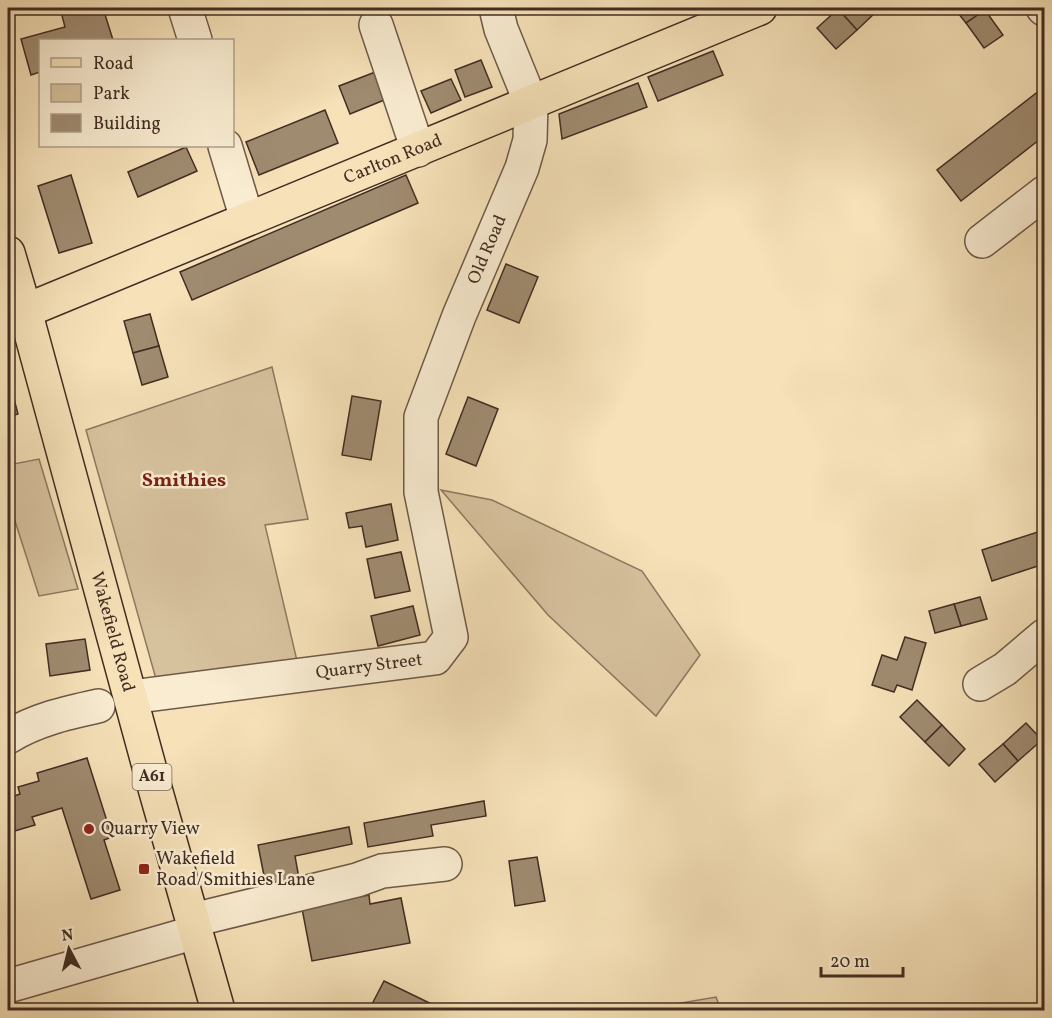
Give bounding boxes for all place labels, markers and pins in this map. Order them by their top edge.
place label: Quarry View [101,817,200,842]
marker: Quarry View [82,822,96,836]
place label: Wakefield Road/Smithies Lane [156,847,315,893]
marker: Wakefield Road/Smithies Lane [137,862,151,876]

